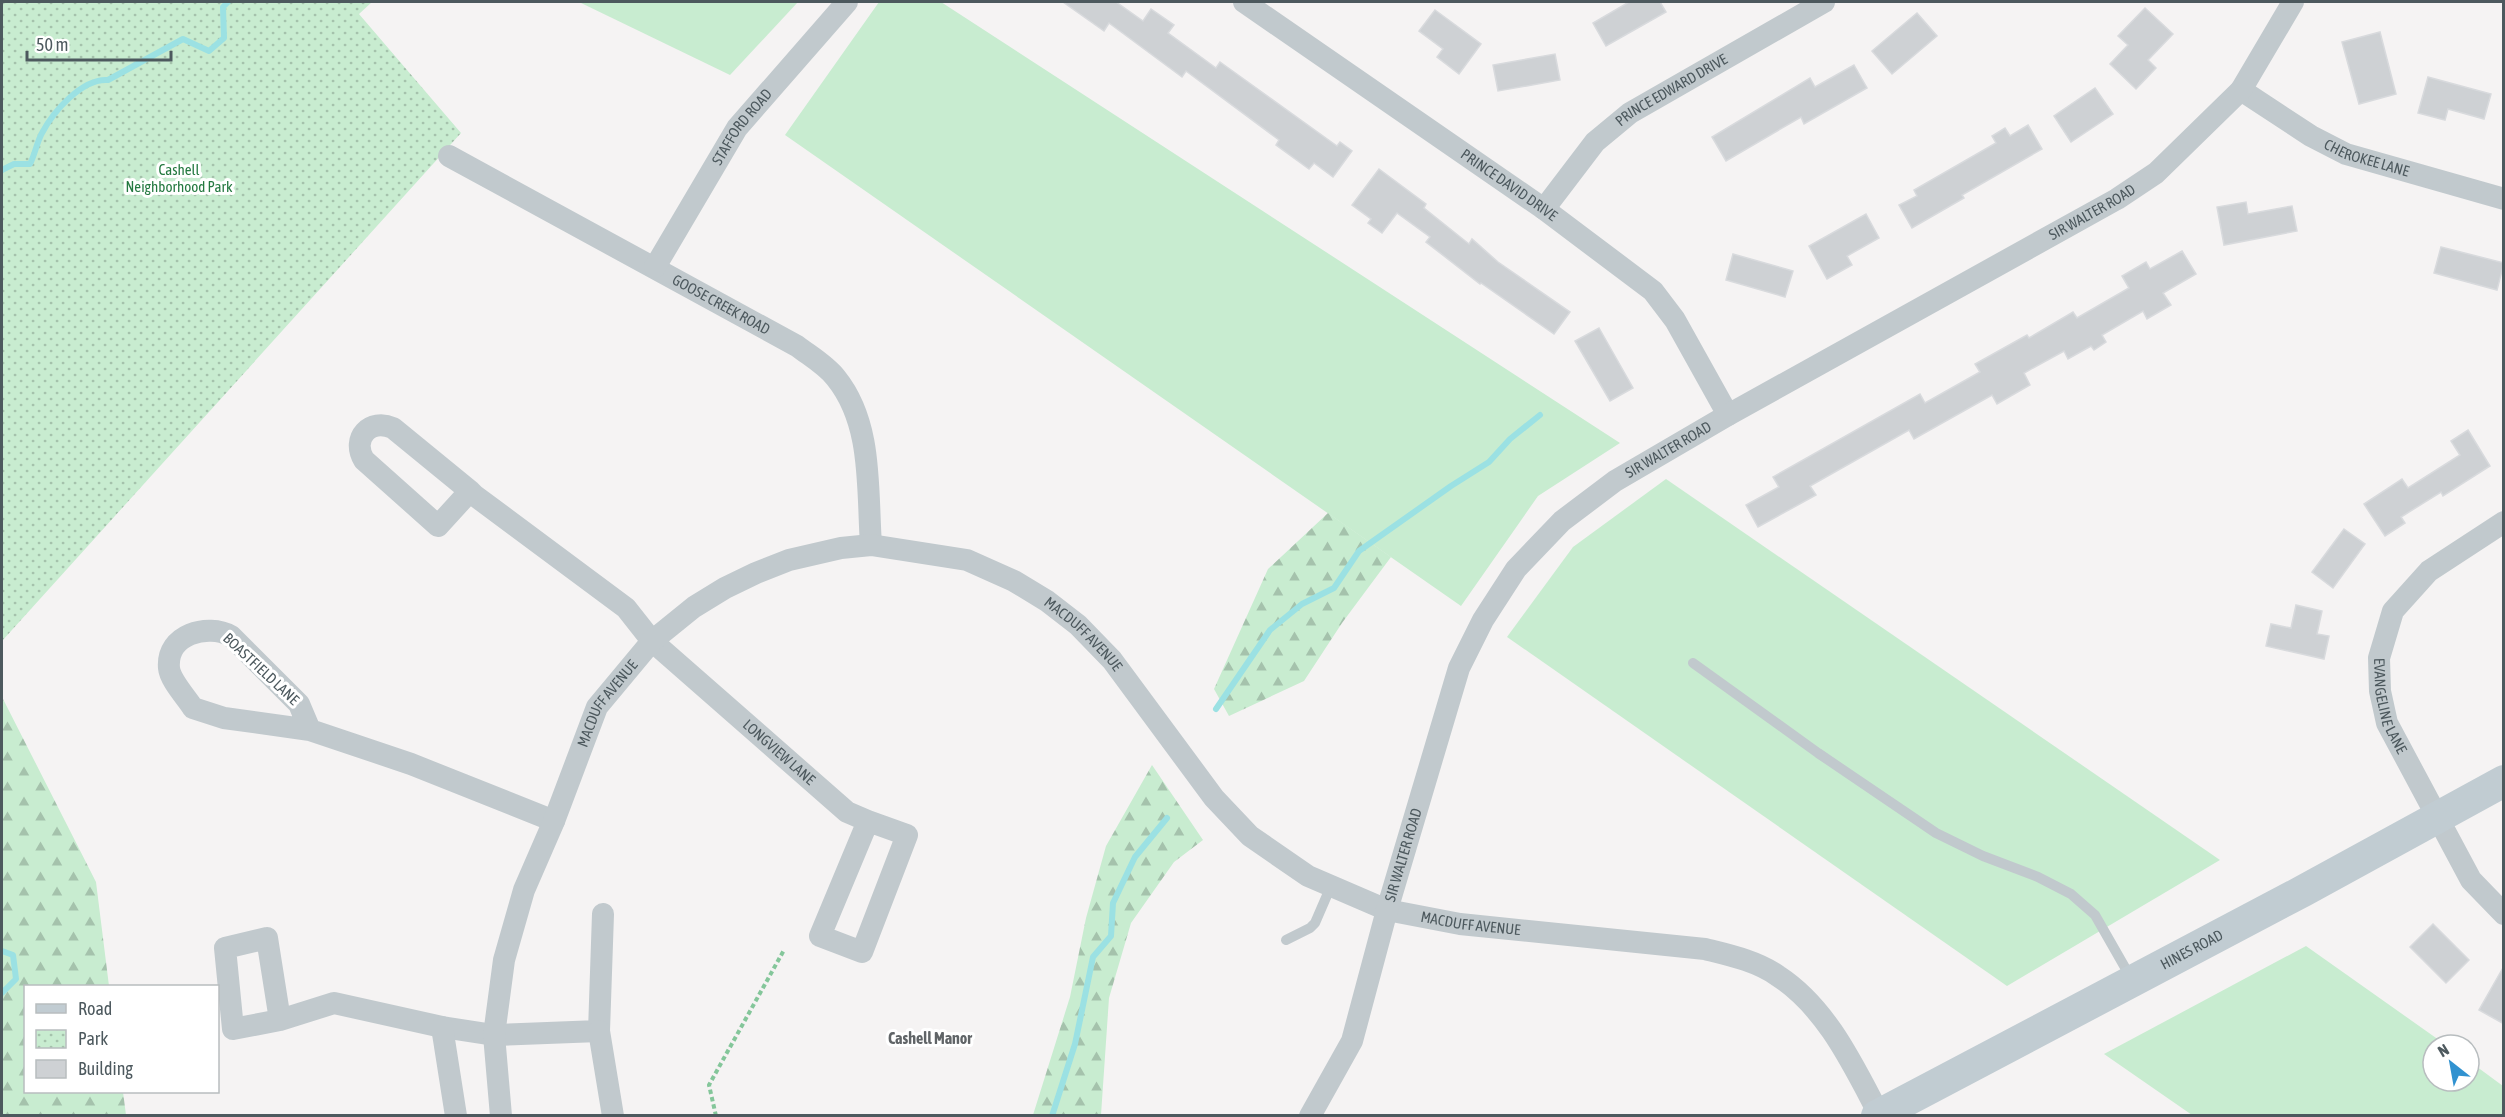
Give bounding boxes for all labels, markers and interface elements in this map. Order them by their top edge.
scale bar [27,24,171,62]
text: 50 m [36,34,68,55]
street label: PRINCE EDWARD DRIVE [1612,50,1731,129]
street label: STAFFORD ROAD [708,85,775,168]
street label: CHEROKEE LANE [2322,135,2412,180]
street label: PRINCE DAVID DRIVE [1458,145,1561,224]
park label: Cashell Neighborhood Park [125,161,233,195]
street label: SIR WALTER ROAD [2046,180,2138,243]
street label: GOOSE CREEK ROAD [670,271,773,338]
street label: SIR WALTER ROAD [1622,418,1714,481]
street label: MACDUFF AVENUE [1041,593,1126,674]
street label: BOASTFIELD LANE [220,629,303,708]
street label: MACDUFF AVENUE [574,656,641,749]
street label: EVANGELINE LANE [2371,658,2411,757]
street label: LONGVIEW LANE [740,716,819,788]
street label: SIR WALTER ROAD [1381,806,1425,904]
street label: MACDUFF AVENUE [1419,908,1522,938]
street label: HINES ROAD [2157,926,2226,973]
legend [24,985,219,1093]
text: Road [78,998,112,1019]
text: Park [78,1028,108,1049]
district label: Cashell Manor [888,1029,972,1047]
north arrow [2421,1033,2481,1093]
text: N [2435,1040,2452,1060]
text: Building [78,1058,133,1079]

